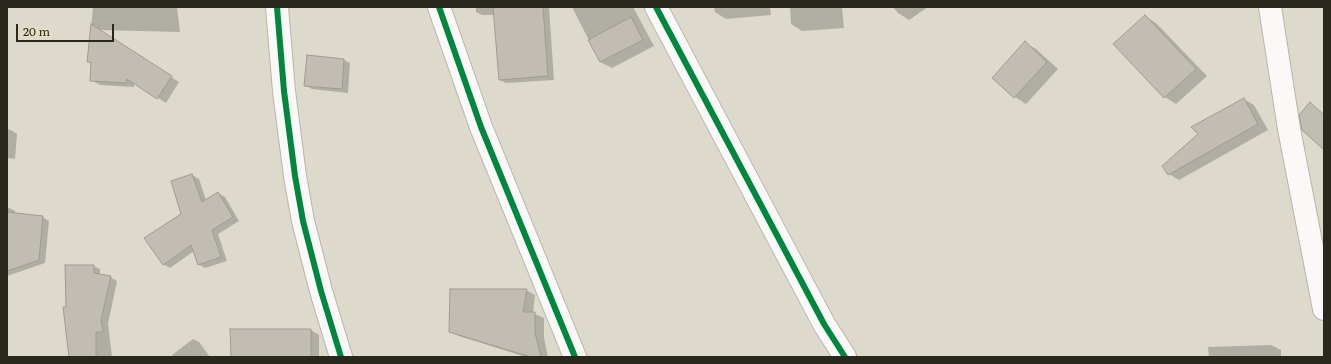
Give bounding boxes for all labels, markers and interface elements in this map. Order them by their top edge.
scale bar [18,16,116,42]
text: 20 m [23,22,50,40]

